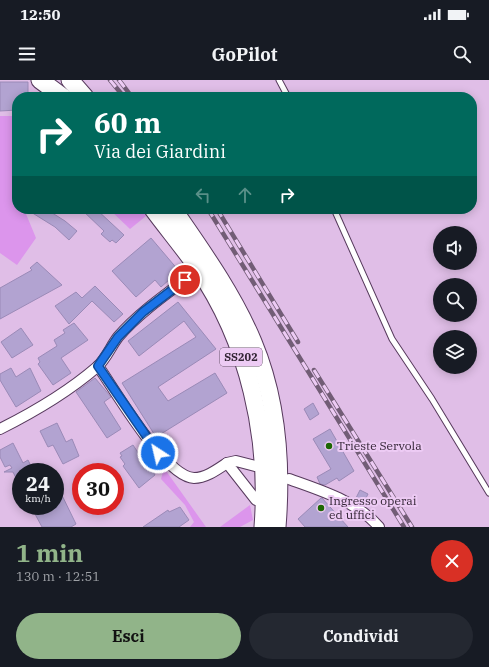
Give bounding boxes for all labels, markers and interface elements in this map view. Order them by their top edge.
text: 12:50 [20,5,61,24]
icon: menu [16,43,38,65]
text: GoPilot [212,43,277,66]
icon: search [451,43,473,65]
text: 60 m [94,104,161,141]
icon: right [28,108,80,160]
text: Via dei Giardini [94,140,226,163]
icon: left [192,184,214,206]
icon: ahead [234,184,256,206]
icon: right [276,184,298,206]
map controls [433,226,477,374]
button: sound [433,226,477,270]
pin [168,263,202,297]
icon: arrive [174,269,196,291]
button: search [433,278,477,322]
button: layers [433,330,477,374]
road number: SS202 [220,348,262,366]
position arrow [137,432,179,474]
place label: Trieste Servola [337,438,422,453]
marker: Trieste Servola [324,441,334,451]
speed limit sign: 30 [72,463,124,515]
text: 24 [26,470,50,497]
text: km/h [25,492,51,505]
place label: Ingresso operai ed uffici [329,493,417,522]
marker: Ingresso operai ed uffici [316,503,326,513]
text: 1 min [16,537,83,569]
button: close [431,540,473,582]
text: 130 m · 12:51 [16,568,100,585]
button: Esci [16,613,241,659]
button: Condividi [249,613,473,659]

